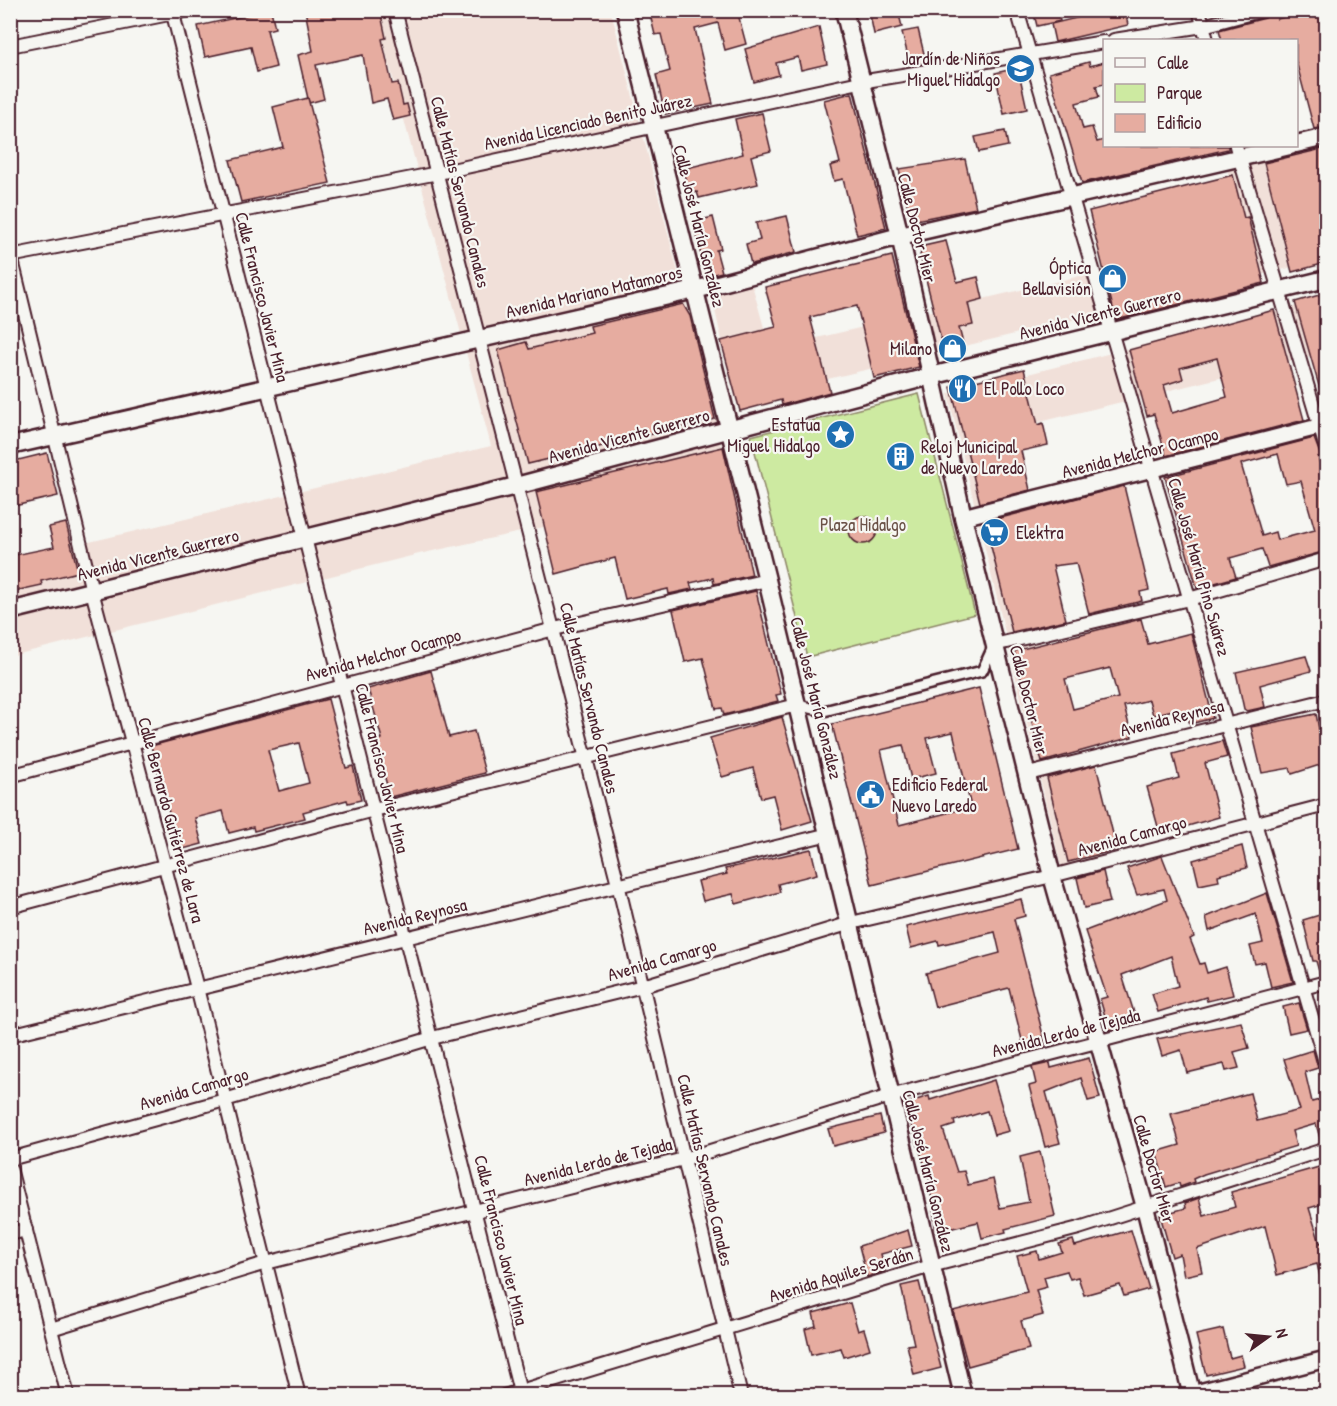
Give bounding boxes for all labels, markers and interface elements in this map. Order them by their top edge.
legend [1103,39,1298,147]
place label: Jardín de Niños Miguel Hidalgo [902,46,1000,92]
text: Calle [1157,50,1189,75]
school or university icon: Jardín de Niños Miguel Hidalgo [1005,53,1037,85]
text: Parque [1157,80,1202,105]
street label: Avenida Licenciado Benito Juárez [482,87,694,156]
street label: Calle Matías Servando Canales [425,94,496,290]
text: Edificio [1157,110,1201,135]
street label: Calle José María González [667,142,732,310]
street label: Calle Doctor Mier [892,170,943,285]
street label: Calle Francisco Javier Mina [229,209,296,384]
place label: Óptica Bellavisión [1022,255,1091,301]
street label: Avenida Mariano Matamoros [503,259,685,324]
shop icon: Óptica Bellavisión [1096,262,1128,294]
street label: Avenida Vicente Guerrero [1016,281,1183,346]
shop icon: Milano [937,333,969,365]
place label: Milano [890,336,932,361]
restaurant icon: El Pollo Loco [947,373,979,405]
place label: El Pollo Loco [984,376,1064,401]
street label: Avenida Vicente Guerrero [546,402,712,469]
place label: Estatua Miguel Hidalgo [727,412,820,458]
place icon: Estatua Miguel Hidalgo [825,419,857,451]
street label: Avenida Melchor Ocampo [1059,421,1221,484]
place label: Reloj Municipal de Nuevo Laredo [921,434,1024,480]
building icon: Reloj Municipal de Nuevo Laredo [884,441,916,473]
street label: Calle José María Pino Suárez [1162,475,1237,659]
park label: Plaza Hidalgo [820,512,906,537]
supermarket icon: Elektra [979,517,1011,549]
place label: Elektra [1016,520,1064,545]
street label: Avenida Vicente Guerrero [74,522,241,587]
street label: Calle Matías Servando Canales [554,600,625,796]
street label: Calle José María González [784,614,849,782]
street label: Avenida Melchor Ocampo [302,622,464,687]
street label: Calle Doctor Mier [1004,642,1055,757]
street label: Calle Francisco Javier Mina [349,680,416,855]
street label: Avenida Reynosa [1117,693,1226,742]
street label: Calle Bernardo Gutiérrez de Lara [132,714,211,925]
place label: Edificio Federal Nuevo Laredo [892,772,988,818]
public building icon: Edificio Federal Nuevo Laredo [855,779,887,811]
street label: Avenida Camargo [1075,809,1189,862]
street label: Avenida Reynosa [360,892,469,941]
street label: Avenida Camargo [605,932,719,987]
street label: Avenida Lerdo de Tejada [989,1002,1143,1063]
street label: Avenida Camargo [137,1061,251,1116]
street label: Calle Matías Servando Canales [671,1071,740,1268]
street label: Calle José María González [896,1087,961,1255]
street label: Calle Doctor Mier [1127,1112,1182,1226]
street label: Avenida Lerdo de Tejada [521,1131,675,1192]
street label: Calle Francisco Javier Mina [468,1152,535,1327]
street label: Avenida Aquiles Serdán [766,1241,916,1308]
north arrow [1238,1307,1298,1367]
text: N [1271,1326,1294,1341]

